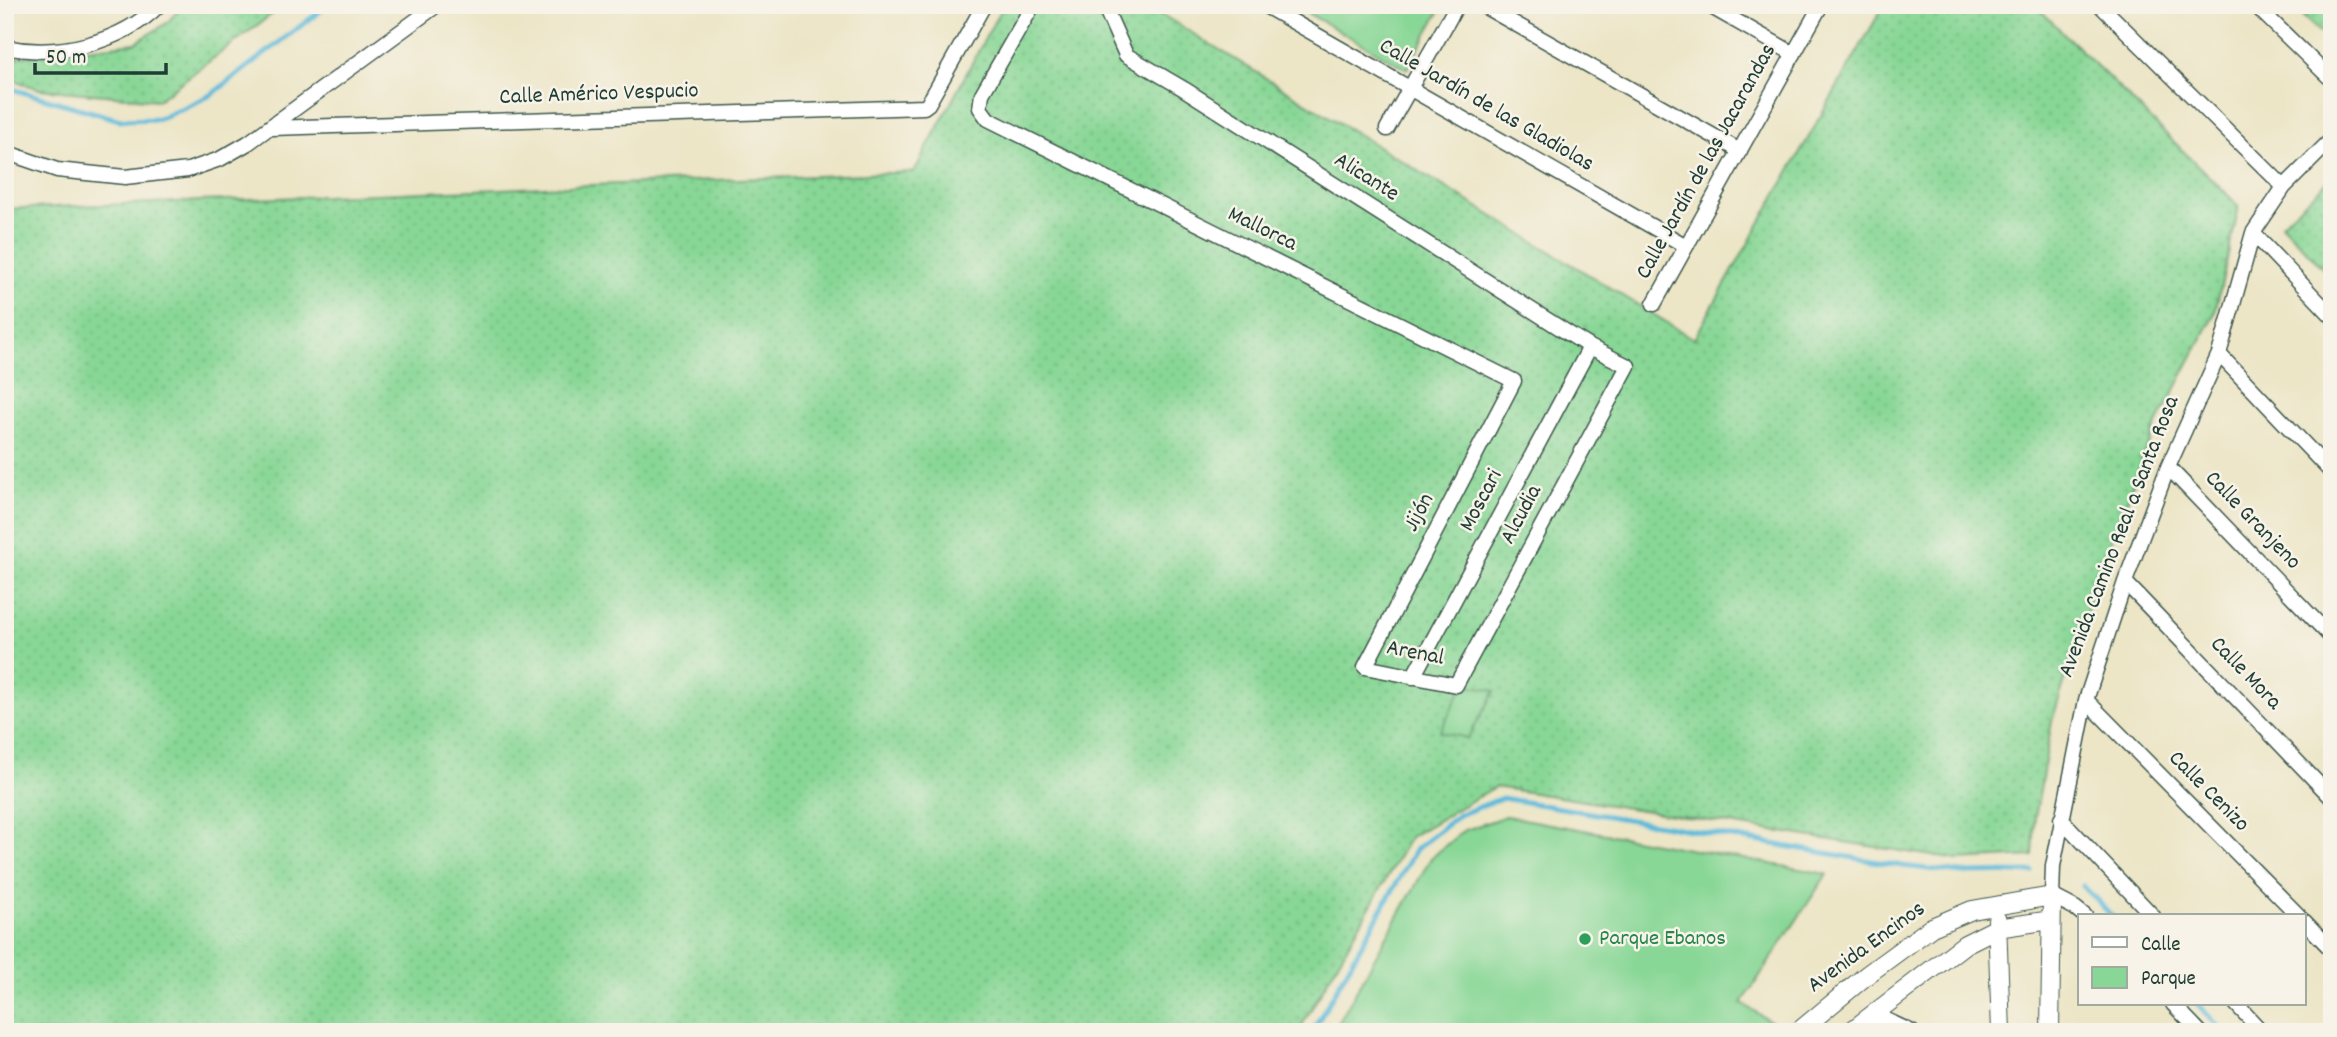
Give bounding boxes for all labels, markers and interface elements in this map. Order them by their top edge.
street label: Calle Jardín de las Gladiolas [1372,31,1600,181]
scale bar [35,32,166,76]
street label: Calle Jardín de las Jacarandas [1628,38,1786,286]
text: 50 m [46,44,86,74]
street label: Calle Américo Vespucio [499,75,699,115]
street label: Alicante [1327,145,1405,211]
street label: Mallorca [1222,199,1304,262]
street label: Avenida Camino Real a Santa Rosa [2051,390,2189,683]
street label: Moscari [1452,464,1512,538]
street label: Calle Granjeno [2196,464,2308,578]
street label: Alcudia [1493,478,1552,551]
street label: Jijón [1396,488,1444,538]
street label: Calle Mora [2201,630,2289,719]
street label: Arenal [1383,632,1447,676]
street label: Calle Cenizo [2160,744,2256,840]
street label: Avenida Encinos [1801,894,1933,1002]
legend [2078,914,2306,1006]
place label: Parque Ebanos [1599,923,1726,956]
marker: Parque Ebanos [1577,931,1593,947]
text: Calle [2141,931,2180,961]
text: Parque [2141,965,2196,995]

